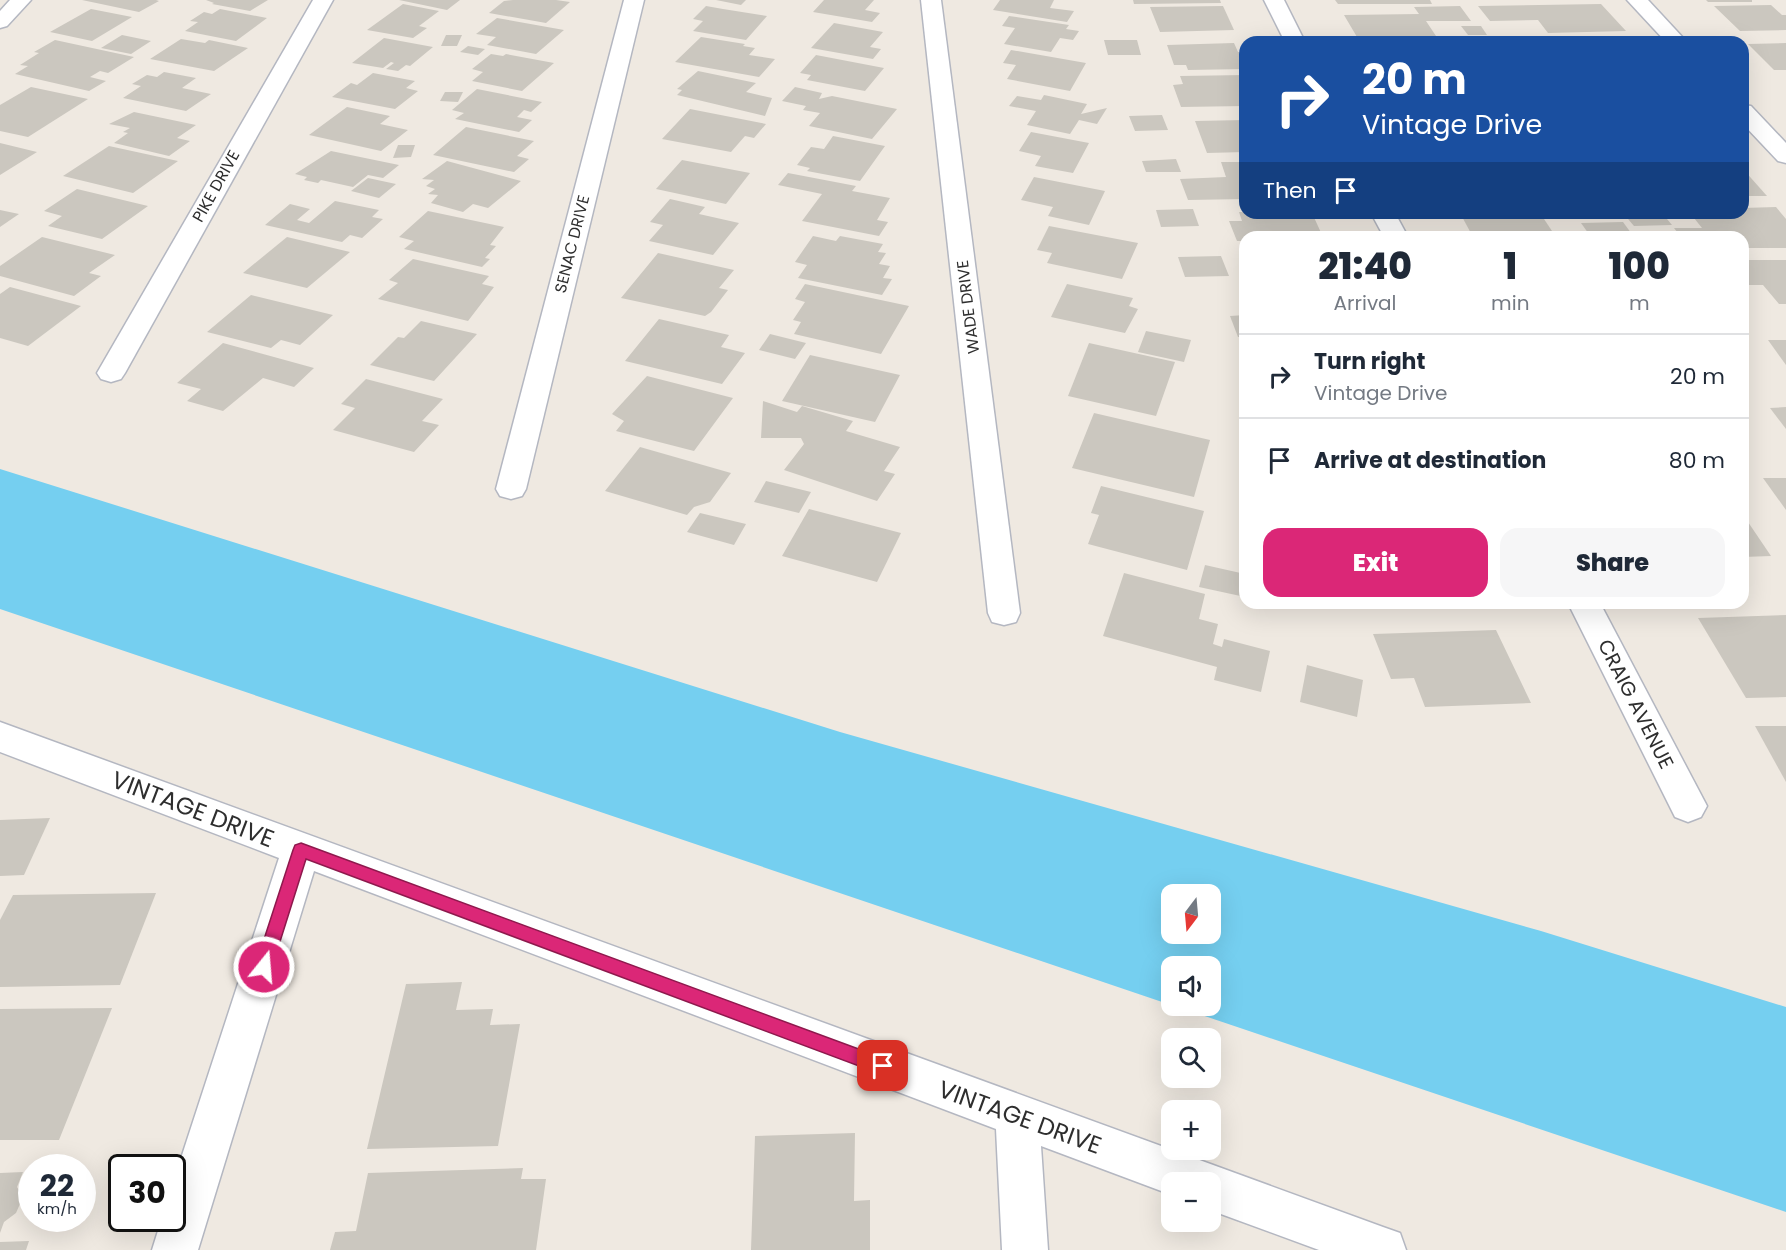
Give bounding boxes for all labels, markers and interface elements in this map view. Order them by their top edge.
text: 20 m [1362,50,1467,109]
icon: right [1263,60,1341,138]
text: Vintage Drive [1362,106,1542,143]
street label: PIKE DRIVE [187,146,245,226]
icon: arrive [1329,174,1362,207]
text: Then [1263,175,1317,206]
street label: SENAC DRIVE [549,193,595,295]
text: 21:40 [1318,241,1412,292]
text: 1 [1503,241,1517,292]
text: 100 [1609,241,1670,292]
street label: WADE DRIVE [951,259,985,355]
text: Arrival [1334,289,1397,317]
text: min [1491,289,1529,317]
text: m [1629,289,1650,317]
text: Turn right [1314,346,1425,377]
icon: right [1263,360,1296,393]
text: 20 m [1670,361,1725,392]
text: Vintage Drive [1314,379,1447,407]
icon: arrive [1263,444,1296,477]
text: Arrive at destination [1314,445,1546,476]
text: 80 m [1669,445,1725,476]
button: Exit [1263,528,1488,597]
button: Share [1500,528,1725,597]
street label: CRAIG AVENUE [1591,634,1681,774]
street label: VINTAGE DRIVE [107,763,279,855]
north arrow [1161,884,1221,944]
map controls [1161,884,1221,1232]
position arrow [232,935,296,999]
button: sound [1161,956,1221,1016]
button: search [1161,1028,1221,1088]
pin [857,1040,908,1091]
icon: arrive [866,1049,899,1082]
street label: VINTAGE DRIVE [934,1072,1106,1162]
button: + [1161,1100,1221,1160]
speed limit sign: 30 [108,1154,186,1232]
text: 22 [40,1164,74,1207]
button: − [1161,1172,1221,1232]
text: km/h [37,1198,77,1219]

